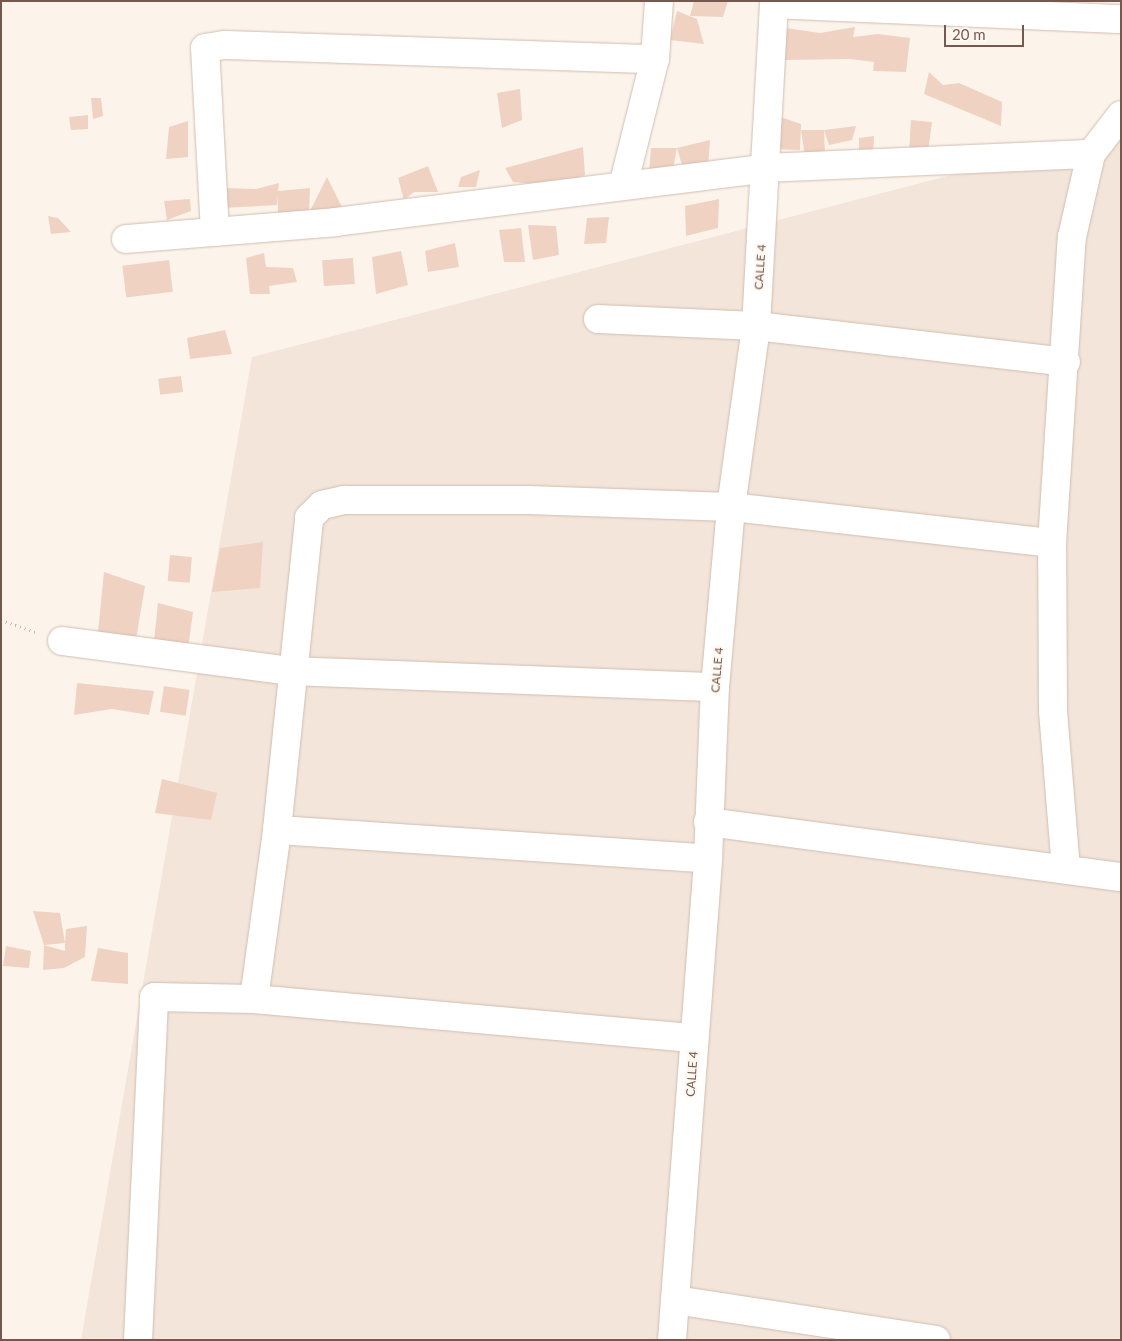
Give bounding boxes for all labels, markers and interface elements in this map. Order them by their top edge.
scale bar [947,15,1027,47]
text: 20 m [952,25,986,43]
street label: CALLE 4 [751,244,769,290]
street label: CALLE 4 [708,647,726,693]
street label: CALLE 4 [683,1051,701,1097]

